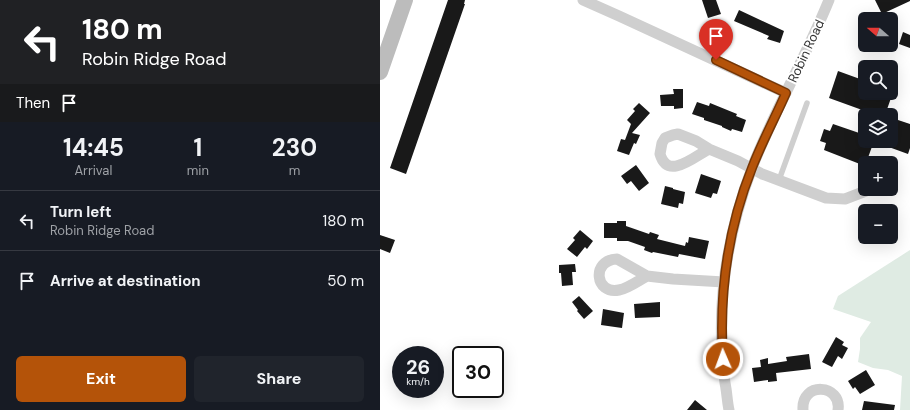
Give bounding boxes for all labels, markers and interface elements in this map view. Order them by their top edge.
text: 180 m [82,11,163,48]
north arrow [858,12,898,52]
map controls [858,12,898,244]
icon: left [16,16,68,68]
street label: Robin Road [784,17,828,85]
pin [699,19,733,60]
icon: arrive [705,25,727,47]
text: Robin Ridge Road [82,47,226,71]
button: search [858,60,898,100]
icon: arrive [58,92,80,114]
text: Then [16,93,50,113]
button: layers [858,108,898,148]
text: 14:45 [63,132,124,163]
text: 1 [193,132,202,163]
text: 230 [272,132,317,163]
button: + [858,156,898,196]
text: Arrival [74,162,112,179]
text: min [187,162,209,179]
text: m [289,162,300,179]
text: Turn left [50,202,111,222]
button: − [858,204,898,244]
icon: left [16,210,38,232]
text: 180 m [323,211,364,231]
text: Robin Ridge Road [50,222,154,239]
icon: arrive [16,270,38,292]
text: Arrive at destination [50,271,201,291]
text: 50 m [327,271,364,291]
position arrow [702,338,744,380]
speed limit sign: 30 [452,346,504,398]
text: 26 [406,354,430,380]
button: Exit [16,356,186,402]
button: Share [194,356,364,402]
text: km/h [406,375,430,388]

